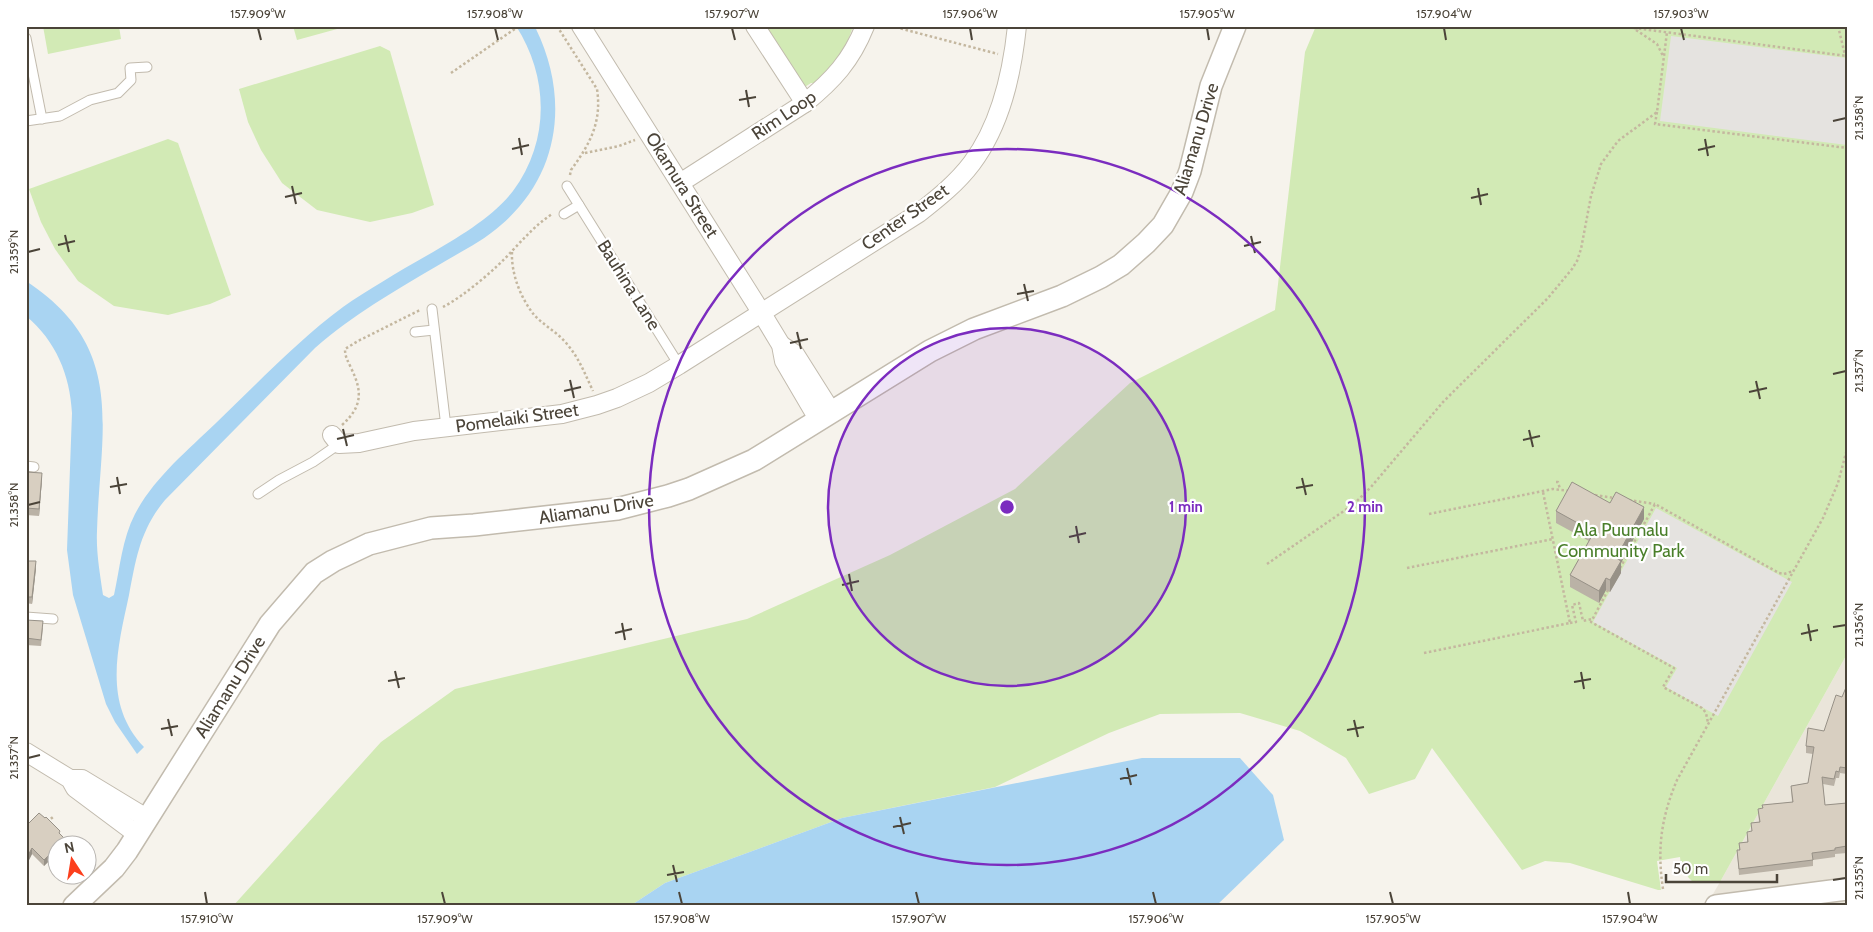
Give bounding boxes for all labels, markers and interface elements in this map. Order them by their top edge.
text: 157.909°W [230,6,286,21]
text: 157.908°W [467,6,524,21]
text: 157.907°W [705,6,760,21]
text: 157.906°W [942,6,998,21]
text: 157.905°W [1180,6,1235,21]
text: 157.904°W [1416,6,1472,21]
text: 157.903°W [1654,6,1709,21]
street label: Aliamanu Drive [1169,80,1223,198]
street label: Rim Loop [748,85,820,145]
text: 21.358°N [1851,96,1866,140]
street label: Okamura Street [641,128,723,242]
street label: Center Street [857,179,953,255]
text: 21.359°N [6,230,21,274]
street label: Bauhina Lane [593,236,665,334]
text: 21.357°N [1851,349,1866,393]
street label: Pomelaiki Street [454,398,580,438]
text: 21.358°N [6,483,21,527]
street label: Aliamanu Drive [537,489,655,529]
centre of rings [998,498,1016,516]
text: 1 min [1169,498,1203,516]
text: 2 min [1347,498,1383,516]
park label: Ala Puumalu Community Park [1557,519,1686,562]
text: 21.356°N [1851,603,1866,647]
street label: Aliamanu Drive [190,632,270,742]
text: 21.357°N [6,736,21,780]
north arrow [48,834,98,884]
text: N [63,837,76,857]
scale bar [1666,852,1777,884]
text: 21.355°N [1851,856,1866,900]
text: 50 m [1673,860,1708,878]
text: 157.910°W [181,911,234,926]
text: 157.909°W [417,911,473,926]
text: 157.908°W [654,911,711,926]
text: 157.907°W [892,911,947,926]
text: 157.906°W [1128,911,1184,926]
text: 157.905°W [1366,911,1421,926]
text: 157.904°W [1602,911,1658,926]

